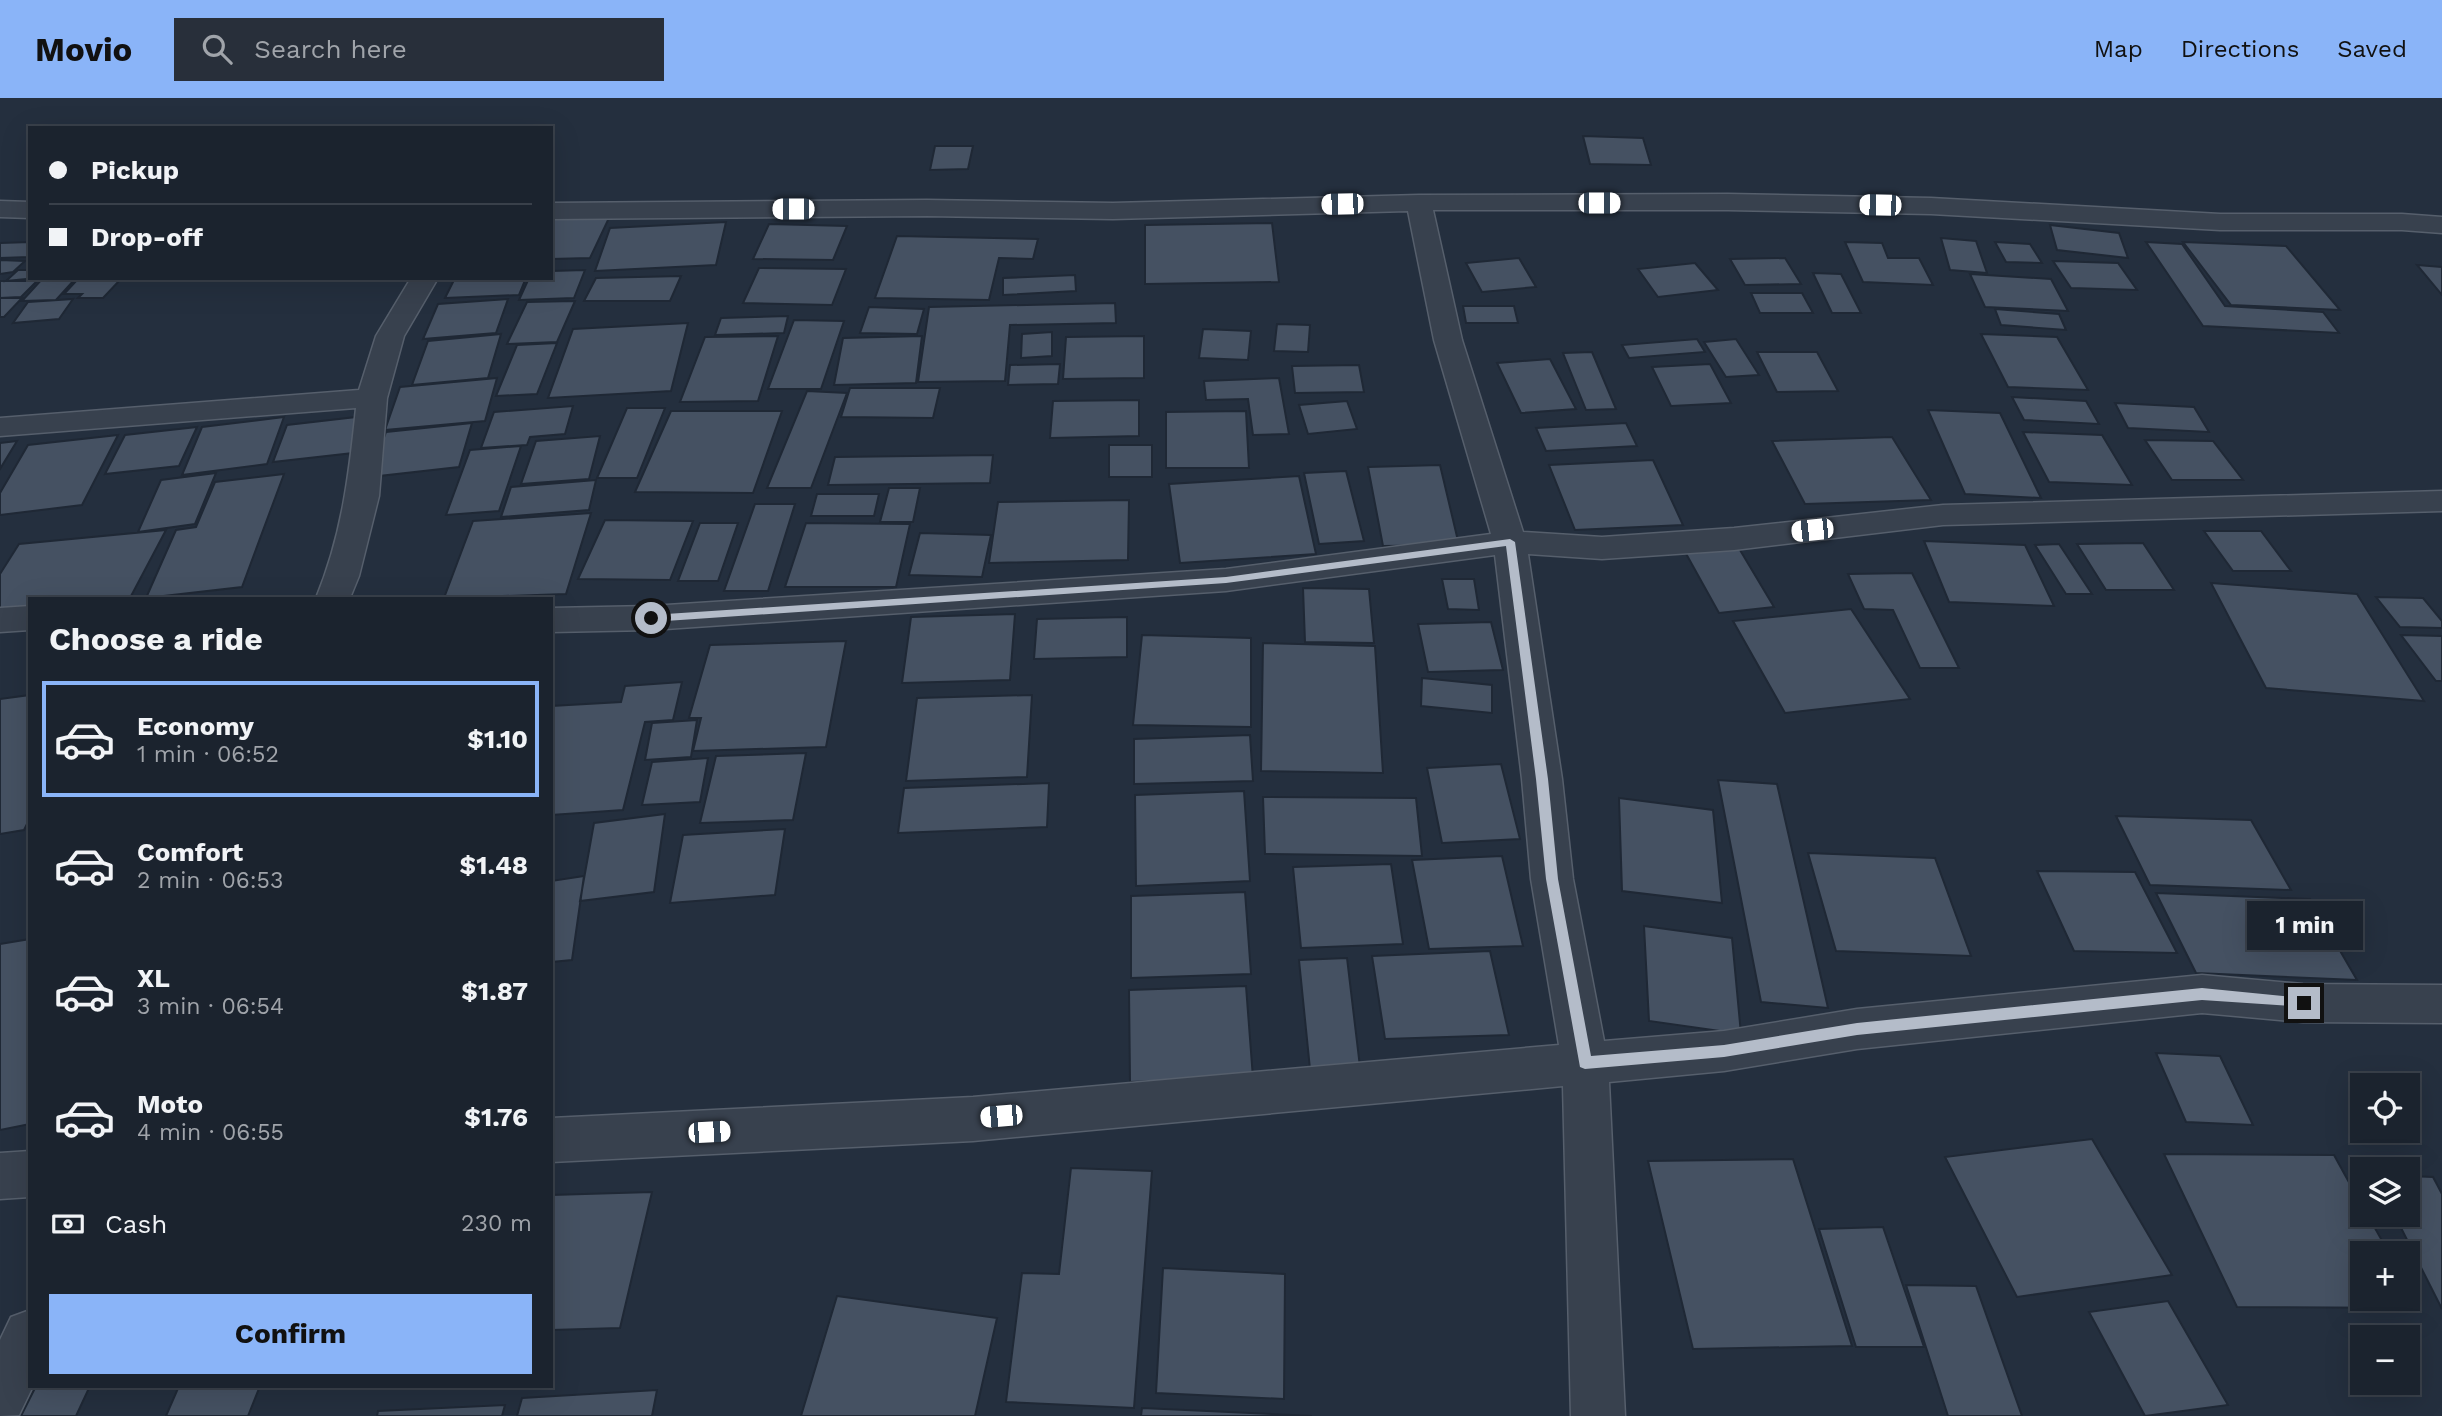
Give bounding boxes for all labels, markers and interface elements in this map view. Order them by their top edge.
search box [174,18,664,81]
text: Movio [35,30,132,69]
icon: search [198,30,236,68]
text: Search here [254,34,407,64]
text: Map [2094,35,2143,63]
text: Directions [2181,35,2299,63]
text: Saved [2337,35,2407,63]
text: Pickup [91,155,179,185]
car [1321,193,1364,215]
car [1579,193,1621,214]
car [1859,194,1902,216]
car [773,199,815,220]
text: Drop-off [91,222,203,252]
car [1791,517,1834,543]
route start [635,602,667,634]
text: Choose a ride [49,620,263,658]
icon: car [53,708,116,771]
text: Economy [137,711,254,741]
text: $1.10 [467,724,528,754]
text: 1 min · 06:52 [137,741,279,768]
icon: car [53,834,116,897]
text: Comfort [137,837,243,867]
text: $1.48 [460,850,528,880]
text: 2 min · 06:53 [137,867,283,894]
callout: 1 min [2246,902,2362,950]
text: 1 min [2275,912,2335,939]
icon: car [53,960,116,1023]
text: XL [137,963,170,993]
text: $1.87 [461,976,528,1006]
route end [2288,987,2320,1019]
text: 3 min · 06:54 [137,993,284,1020]
map controls [2350,1073,2420,1395]
button: locate [2350,1073,2420,1143]
icon: car [53,1086,116,1149]
text: Moto [137,1089,203,1119]
text: $1.76 [464,1102,528,1132]
car [980,1104,1023,1128]
text: 4 min · 06:55 [137,1119,284,1146]
car [688,1120,731,1144]
button: layers [2350,1157,2420,1227]
icon: cash [49,1205,87,1243]
text: Cash [105,1209,167,1239]
text: 230 m [461,1210,532,1237]
button: + [2350,1241,2420,1311]
button: Confirm [49,1294,532,1374]
button: − [2350,1325,2420,1395]

